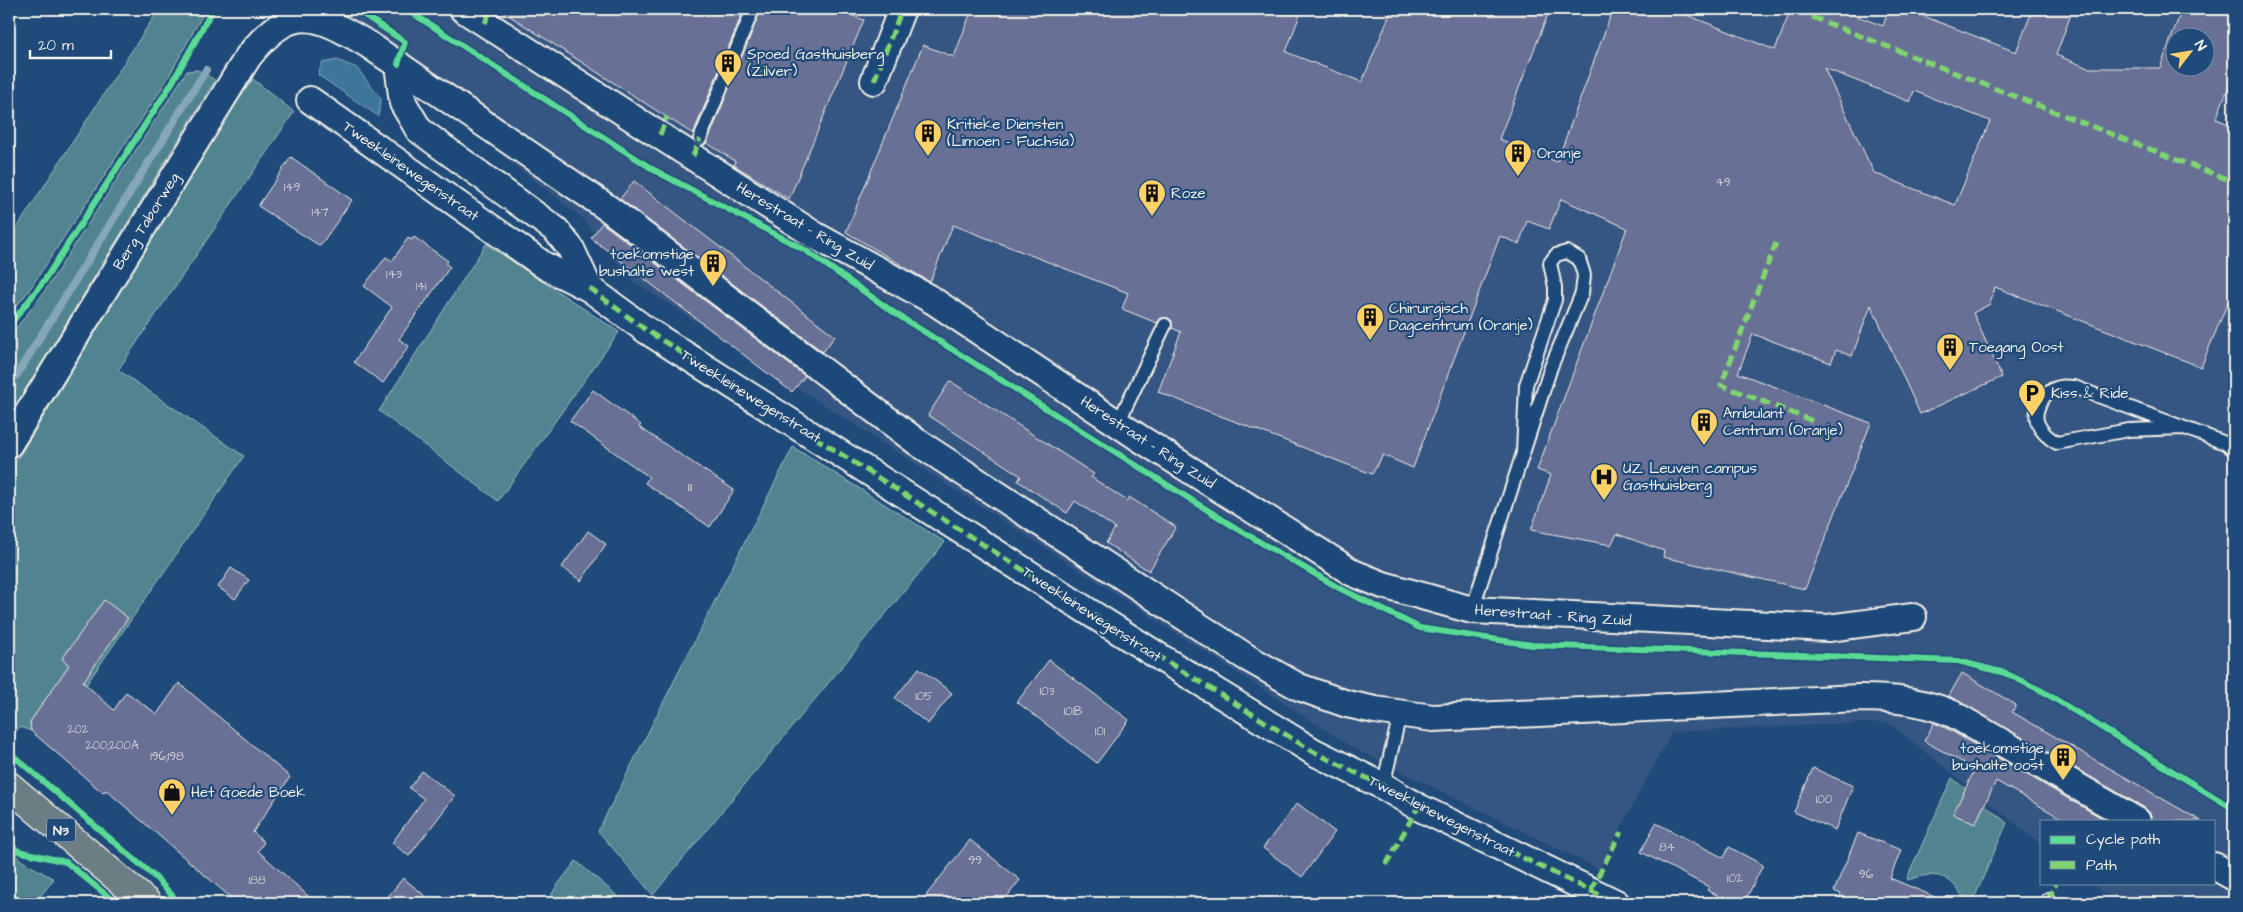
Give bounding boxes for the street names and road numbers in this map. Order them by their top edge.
street label: Tweekleinewegenstraat [338,116,483,227]
street label: Berg Taborweg [108,168,186,274]
street label: Herestraat - Ring Zuid [732,177,878,277]
street label: Tweekleinewegenstraat [676,345,825,449]
street label: Herestraat - Ring Zuid [1076,391,1220,495]
street label: Tweekleinewegenstraat [1017,561,1165,668]
street label: Herestraat - Ring Zuid [1474,600,1632,632]
street label: Tweekleinewegenstraat [1364,770,1519,863]
road number: N3 [47,818,75,842]

